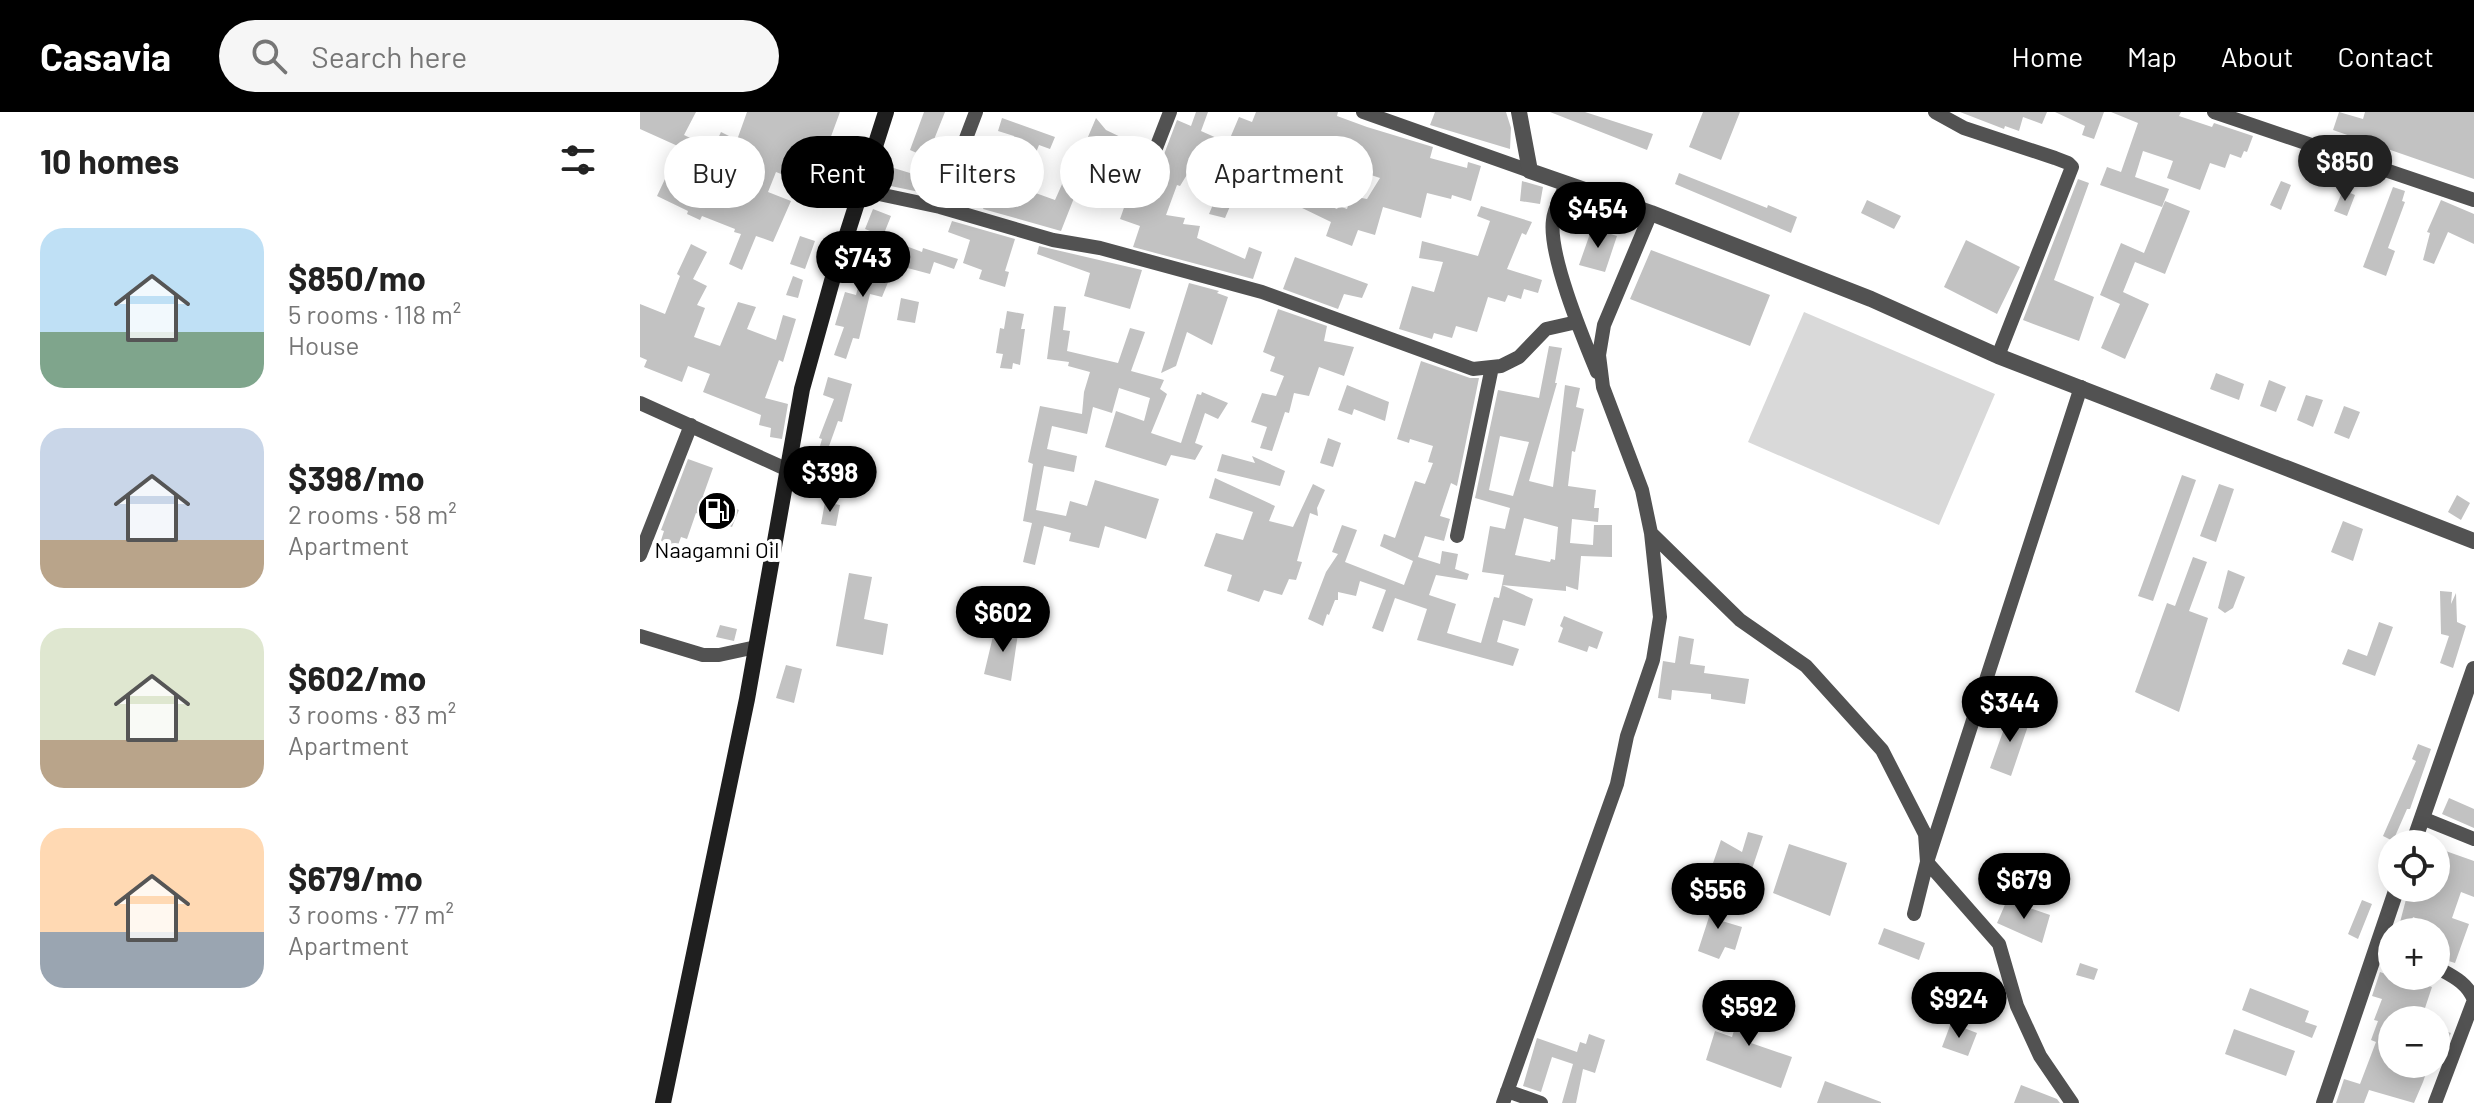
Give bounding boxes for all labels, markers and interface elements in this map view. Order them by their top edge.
search box [219,20,779,92]
text: Casavia [40,33,171,79]
icon: search [247,34,291,78]
text: Search here [311,38,467,74]
text: Home [2012,39,2083,73]
text: Map [2127,39,2177,73]
text: About [2221,39,2293,73]
text: Contact [2337,39,2434,73]
pin: $850 [2298,135,2392,203]
chip: Buy [664,136,765,208]
chip: Rent [781,136,894,208]
chip: Filters [910,136,1044,208]
chip: New [1060,136,1170,208]
chip: Apartment [1186,136,1373,208]
icon: filters [556,138,600,182]
text: 10 homes [40,140,179,181]
text: $850 [2316,145,2374,176]
pin: $454 [1551,182,1645,250]
text: $454 [1568,192,1628,223]
pin: $743 [816,231,910,299]
text: $743 [834,241,892,272]
text: $850/mo [288,257,426,298]
icon: home [104,260,200,356]
text: 5 rooms · 118 m² [288,298,461,329]
text: House [288,329,359,360]
pin: $398 [783,446,877,514]
text: $398 [802,456,858,487]
text: $398/mo [288,457,425,498]
icon: home [104,460,200,556]
fuel station icon: Naagamni Oil [696,490,738,532]
text: 2 rooms · 58 m² [288,498,457,529]
text: Apartment [288,529,409,560]
place label: Naagamni Oil [655,536,779,562]
pin: $602 [956,586,1050,654]
text: $602 [974,596,1032,627]
text: $602/mo [288,657,426,698]
icon: home [104,660,200,756]
pin: $344 [1963,676,2057,744]
text: $344 [1980,686,2040,717]
text: 3 rooms · 83 m² [288,698,456,729]
text: Apartment [288,729,409,760]
map controls [2378,830,2450,1078]
button: locate [2378,830,2450,902]
pin: $679 [1977,853,2071,921]
text: $679/mo [288,857,423,898]
icon: home [104,860,200,956]
pin: $556 [1671,863,1765,931]
text: $679 [1996,863,2052,894]
text: $556 [1690,873,1746,904]
text: 3 rooms · 77 m² [288,898,454,929]
button: + [2378,918,2450,990]
text: Apartment [288,929,409,960]
pin: $924 [1912,972,2006,1040]
pin: $592 [1702,980,1796,1048]
text: $924 [1930,982,1988,1013]
text: $592 [1720,990,1778,1021]
button: − [2378,1006,2450,1078]

